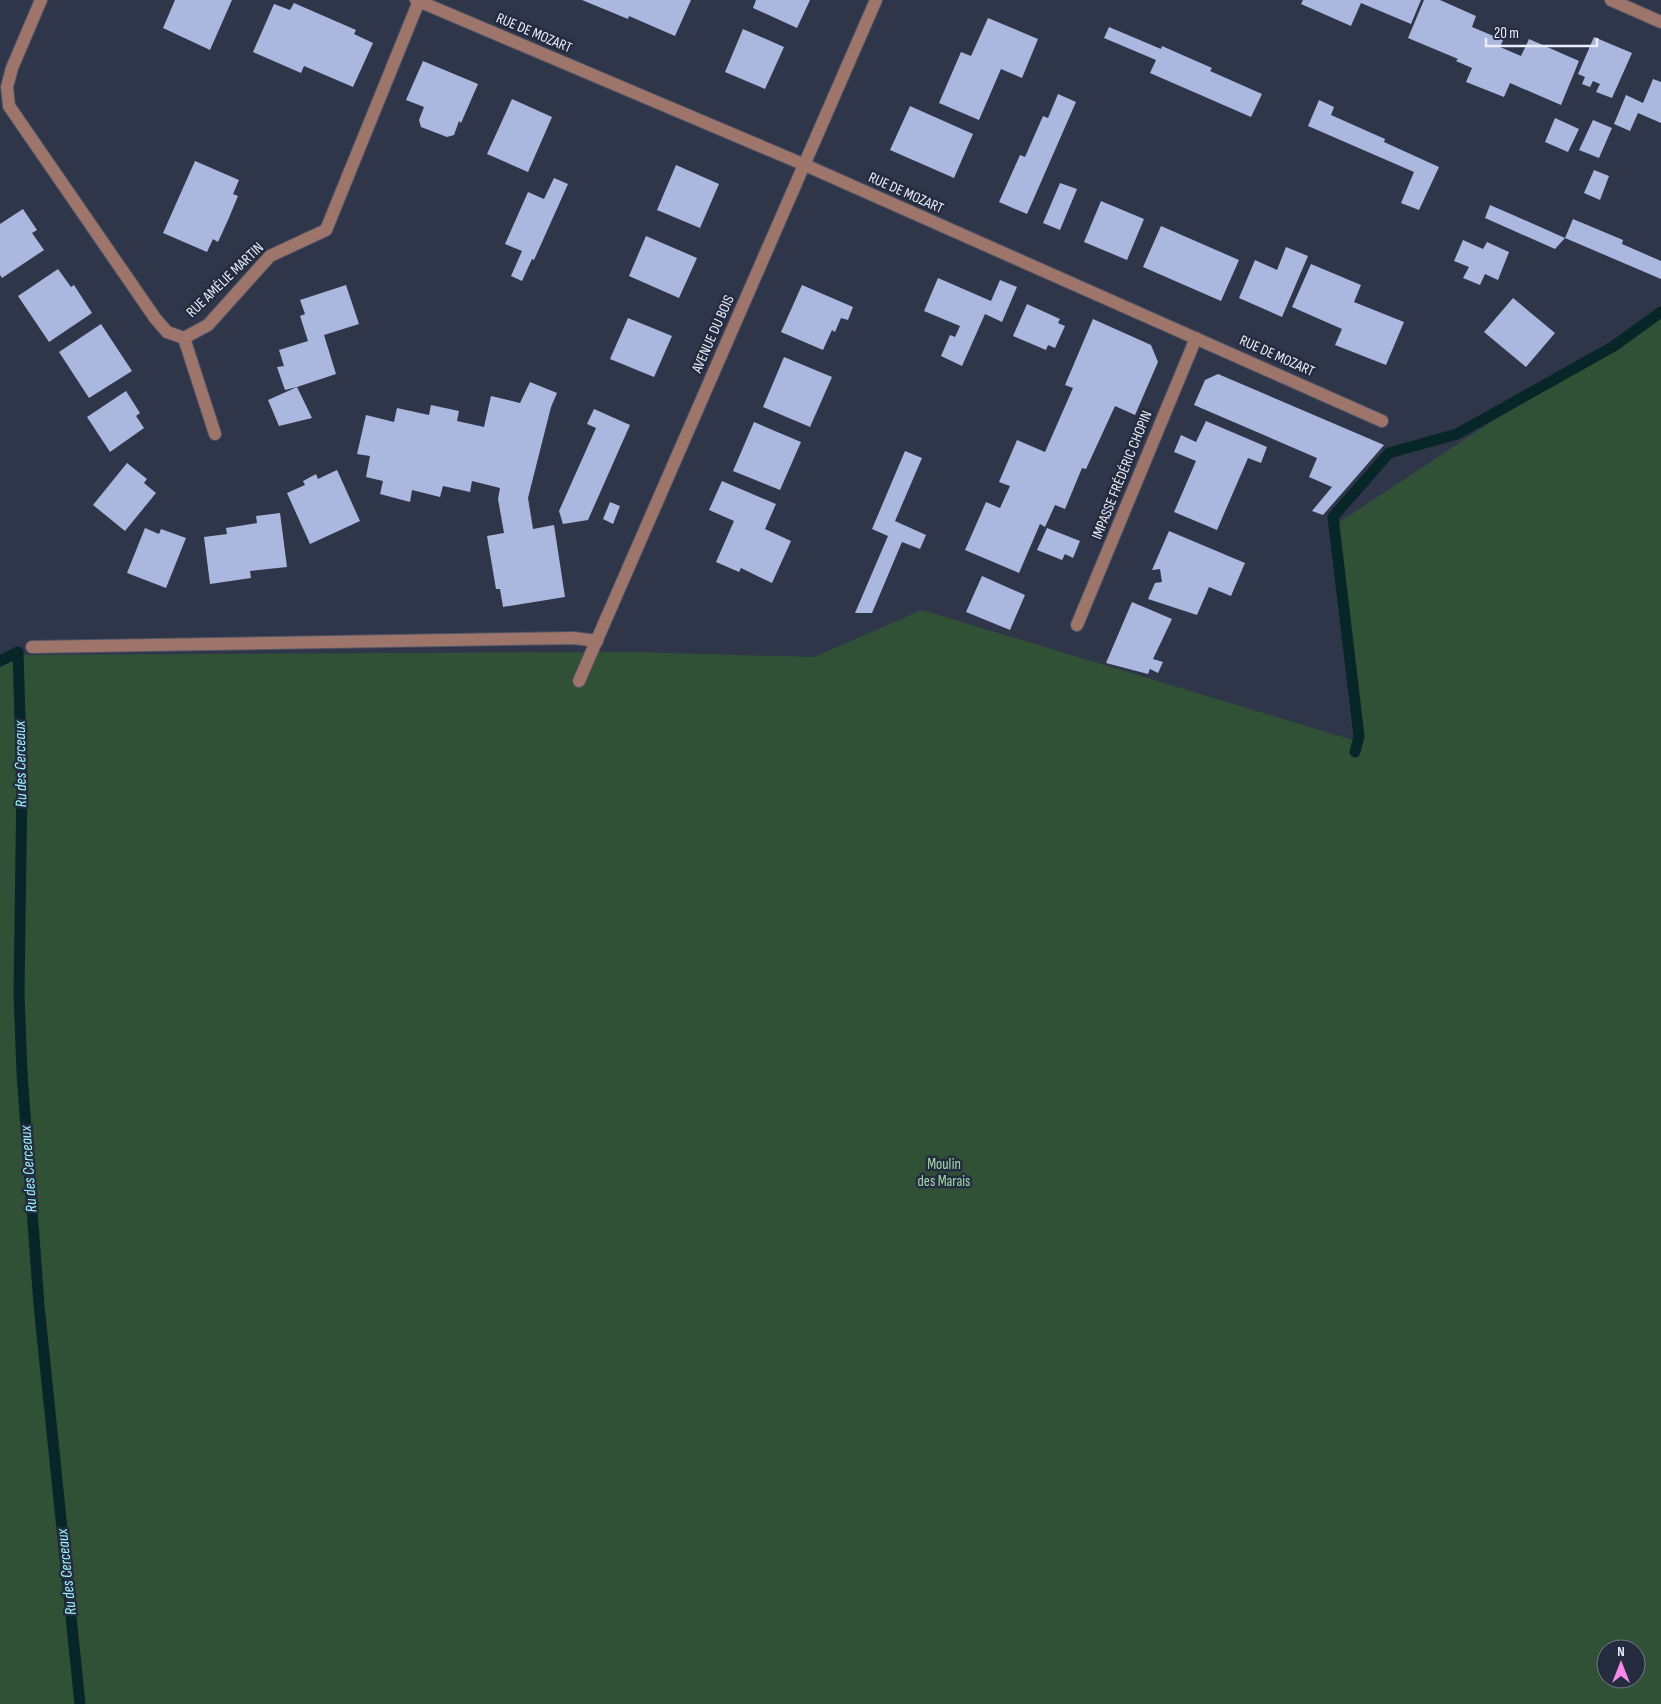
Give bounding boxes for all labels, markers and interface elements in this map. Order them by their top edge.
street label: RUE DE MOZART [493,9,575,57]
scale bar [1486,15,1597,47]
text: 20 m [1494,24,1519,43]
street label: RUE DE MOZART [865,168,947,218]
street label: RUE AMÉLIE MARTIN [182,238,268,322]
street label: AVENUE DU BOIS [687,292,739,377]
street label: RUE DE MOZART [1236,331,1318,381]
street label: IMPASSE FRÉDÉRIC CHOPIN [1088,408,1156,542]
water label: Ru des Cerceaux [11,719,31,807]
water label: Ru des Cerceaux [16,1124,41,1213]
park label: Moulin des Marais [918,1155,970,1191]
water label: Ru des Cerceaux [53,1527,81,1616]
north arrow [1596,1639,1646,1689]
text: N [1617,1643,1625,1660]

